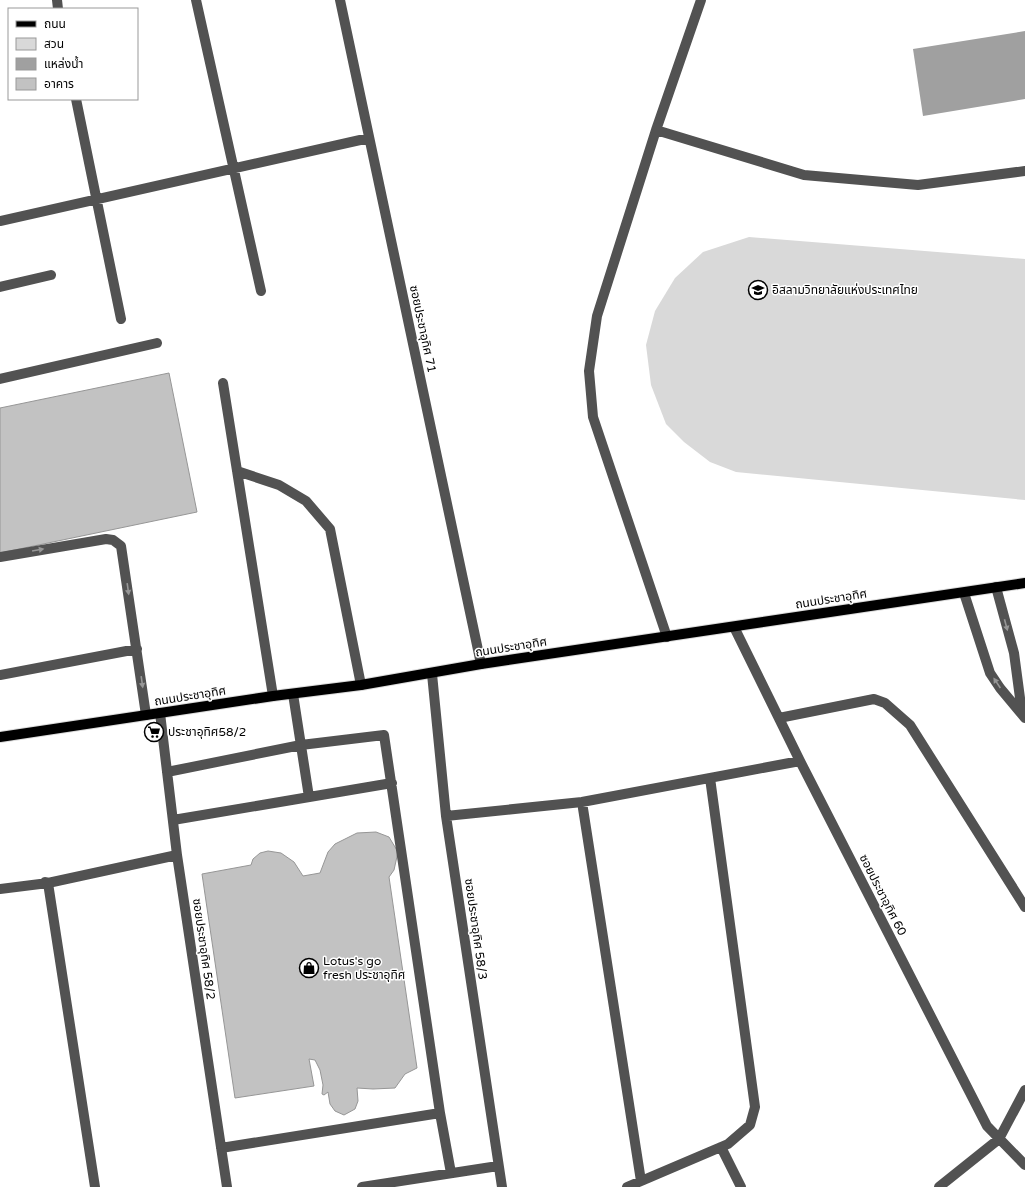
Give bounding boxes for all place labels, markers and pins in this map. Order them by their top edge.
school or university icon: อิสลามวิทยาลัยแห่งประเทศไทย [747,279,769,301]
place label: อิสลามวิทยาลัยแห่งประเทศไทย [772,283,918,297]
supermarket icon: ประชาอุทิศ58/2 [143,721,165,743]
place label: ประชาอุทิศ58/2 [168,725,246,739]
place label: Lotus's go fresh ประชาอุทิศ [323,954,405,982]
shop icon: Lotus's go fresh ประชาอุทิศ [298,957,320,979]

